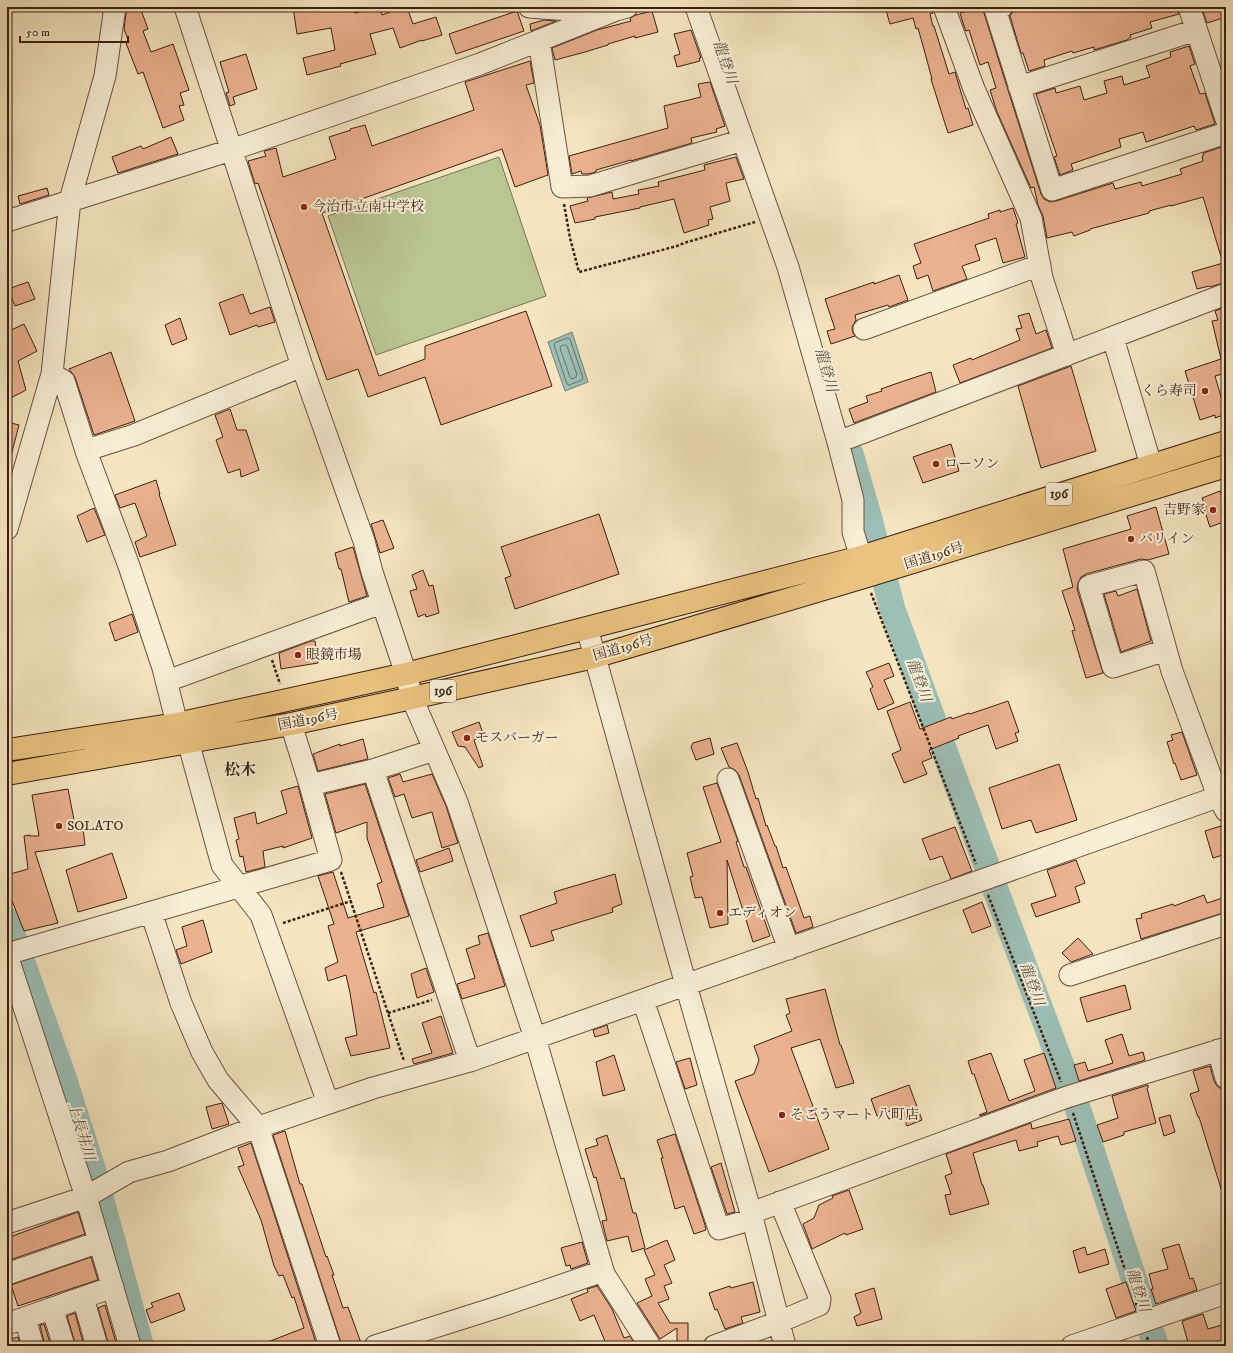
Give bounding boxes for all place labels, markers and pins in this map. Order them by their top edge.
place label: 今治市立南中学校 [312,198,424,216]
marker: 今治市立南中学校 [299,202,309,212]
place label: くら寿司 [1141,382,1197,400]
marker: くら寿司 [1200,386,1210,396]
place label: ローソン [944,455,999,473]
marker: ローソン [931,459,941,469]
place label: 吉野家 [1163,501,1205,519]
marker: 吉野家 [1208,505,1218,515]
place label: バリイン [1139,530,1195,548]
marker: バリイン [1126,534,1136,544]
place label: 眼鏡市場 [306,646,362,664]
marker: 眼鏡市場 [293,650,303,660]
place label: モスバーガー [475,729,559,747]
marker: モスバーガー [462,733,472,743]
place label: SOLATO [67,817,124,835]
marker: SOLATO [54,821,64,831]
place label: エディオン [728,904,797,922]
marker: エディオン [715,908,725,918]
place label: そごうマート 八町店 [790,1106,919,1124]
marker: そごうマート 八町店 [777,1110,787,1120]

